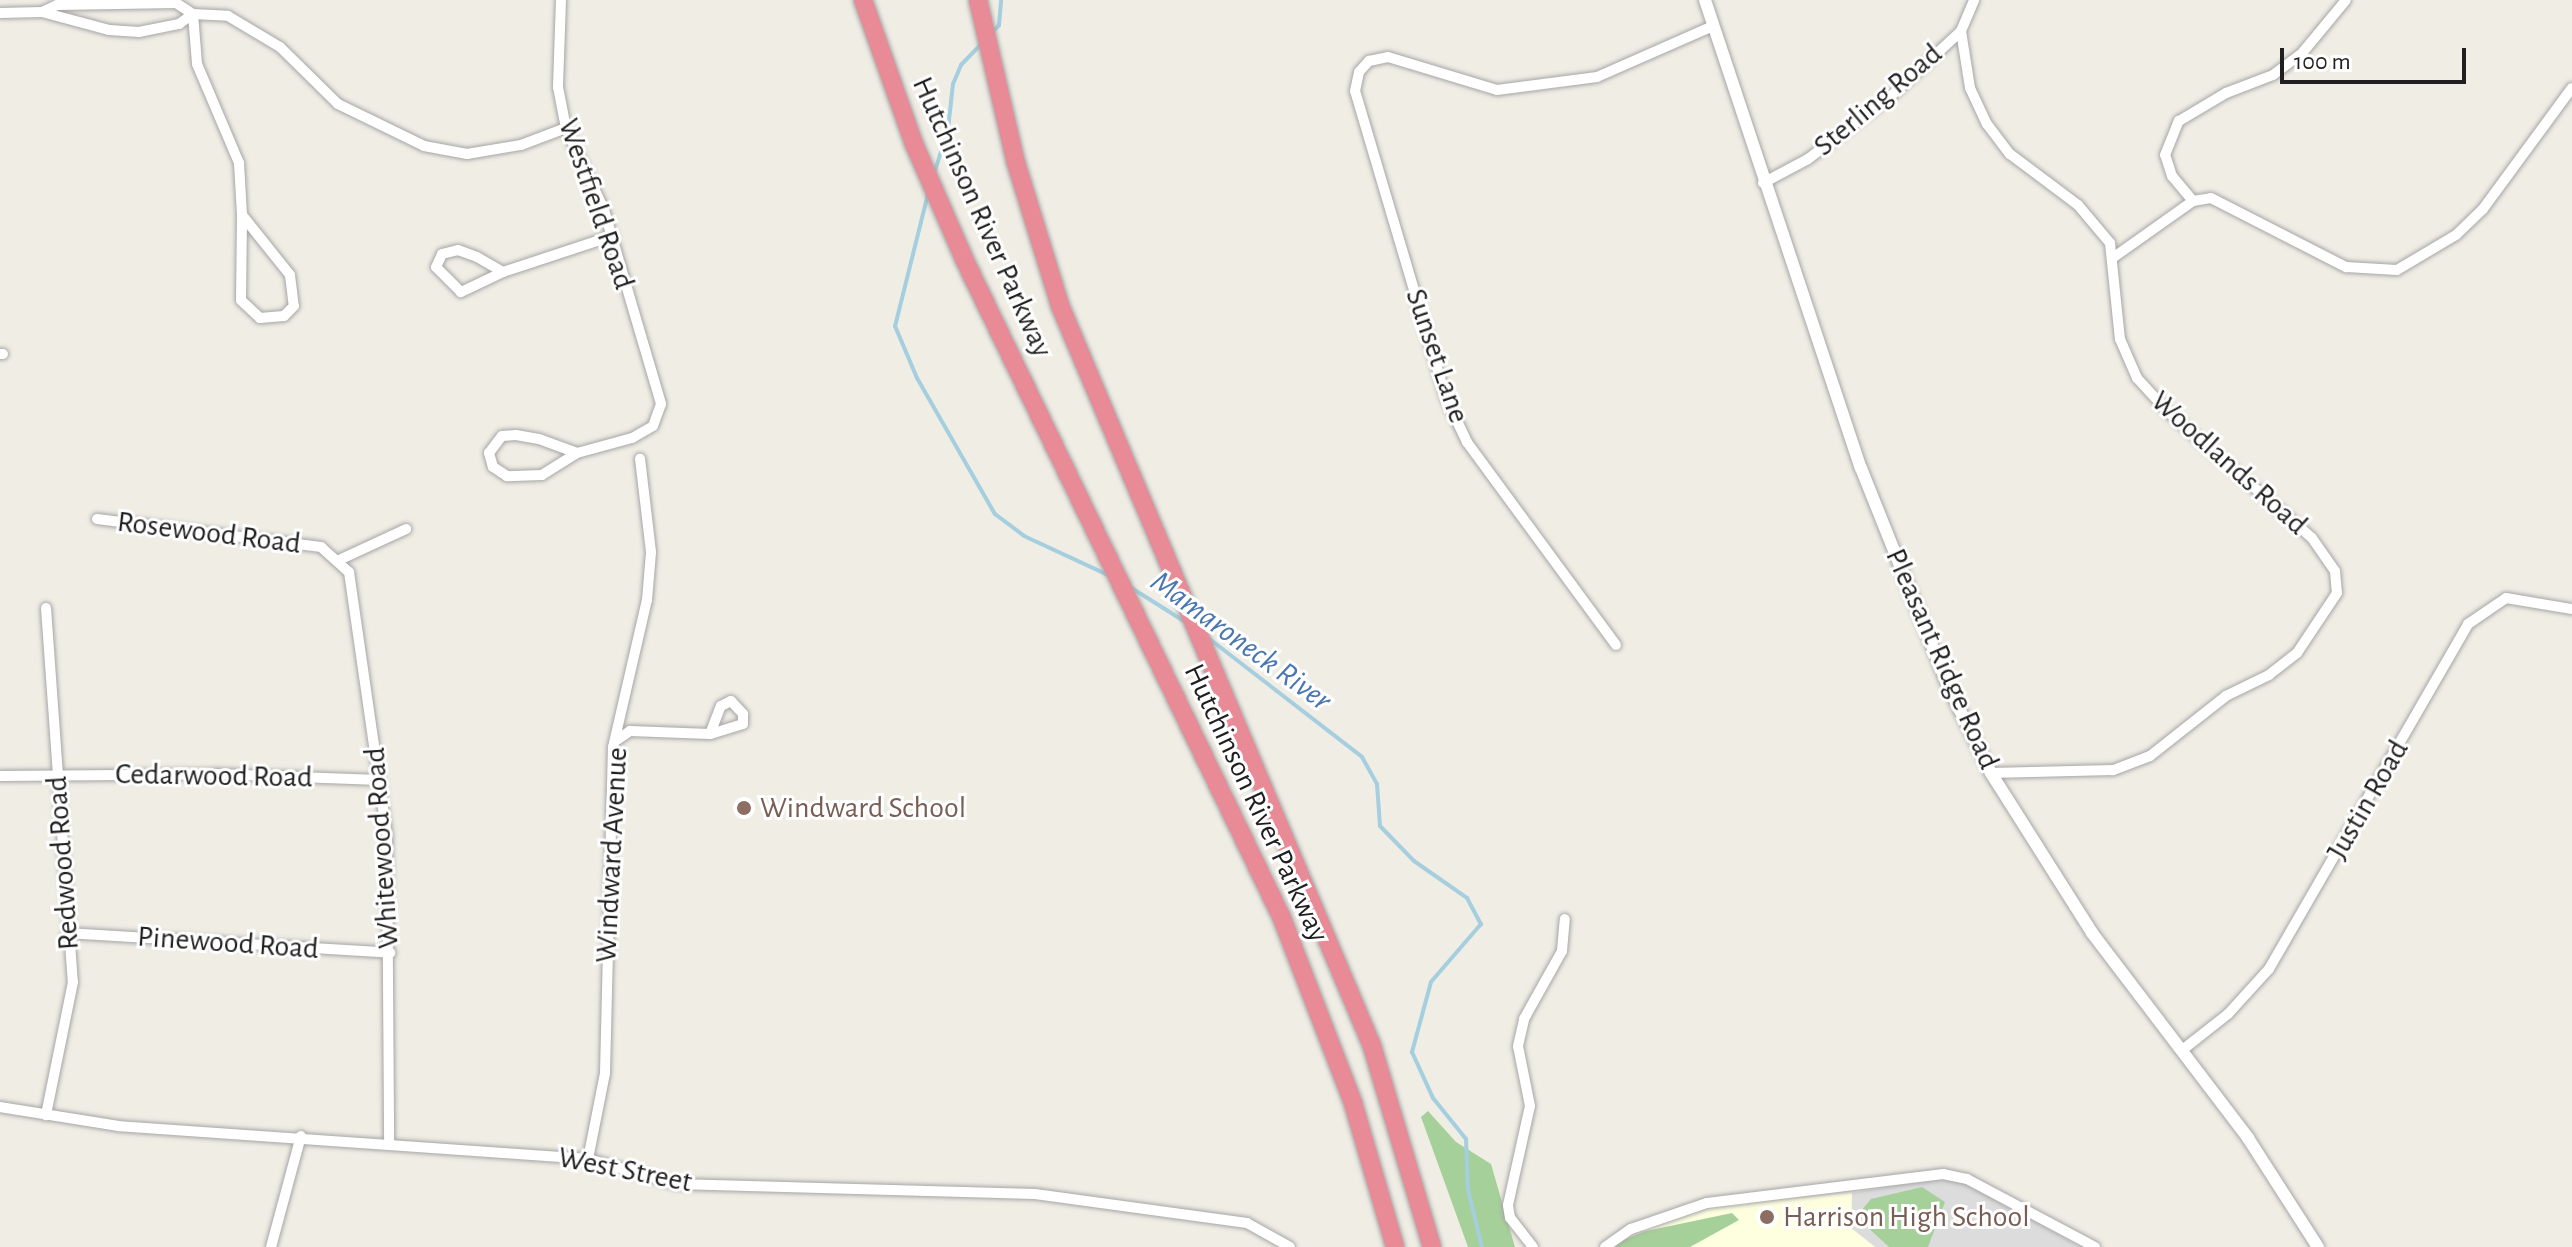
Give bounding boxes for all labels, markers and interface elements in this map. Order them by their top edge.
scale bar [2284,32,2470,82]
street label: Sterling Road [1807,36,1949,164]
text: 100 m [2294,50,2351,74]
street label: Hutchinson River Parkway [904,71,1060,363]
street label: Westfield Road [550,114,642,294]
street label: Sunset Lane [1397,284,1477,428]
street label: Woodlands Road [2143,383,2315,543]
street label: Rosewood Road [115,504,303,562]
street label: Pleasant Ridge Road [1877,543,2007,775]
water label: Mamaroneck River [1143,563,1339,719]
street label: Hutchinson River Parkway [1176,658,1336,948]
street label: Justin Road [2319,734,2417,866]
street label: Whitewood Road [357,746,407,950]
street label: Windward Avenue [588,746,636,964]
street label: Cedarwood Road [115,756,313,796]
street label: Redwood Road [39,775,87,951]
place label: Windward School [760,790,966,826]
marker: Windward School [735,799,753,817]
street label: Pinewood Road [136,919,320,967]
street label: West Street [555,1139,695,1201]
place label: Harrison High School [1783,1199,2030,1235]
marker: Harrison High School [1758,1208,1776,1226]

